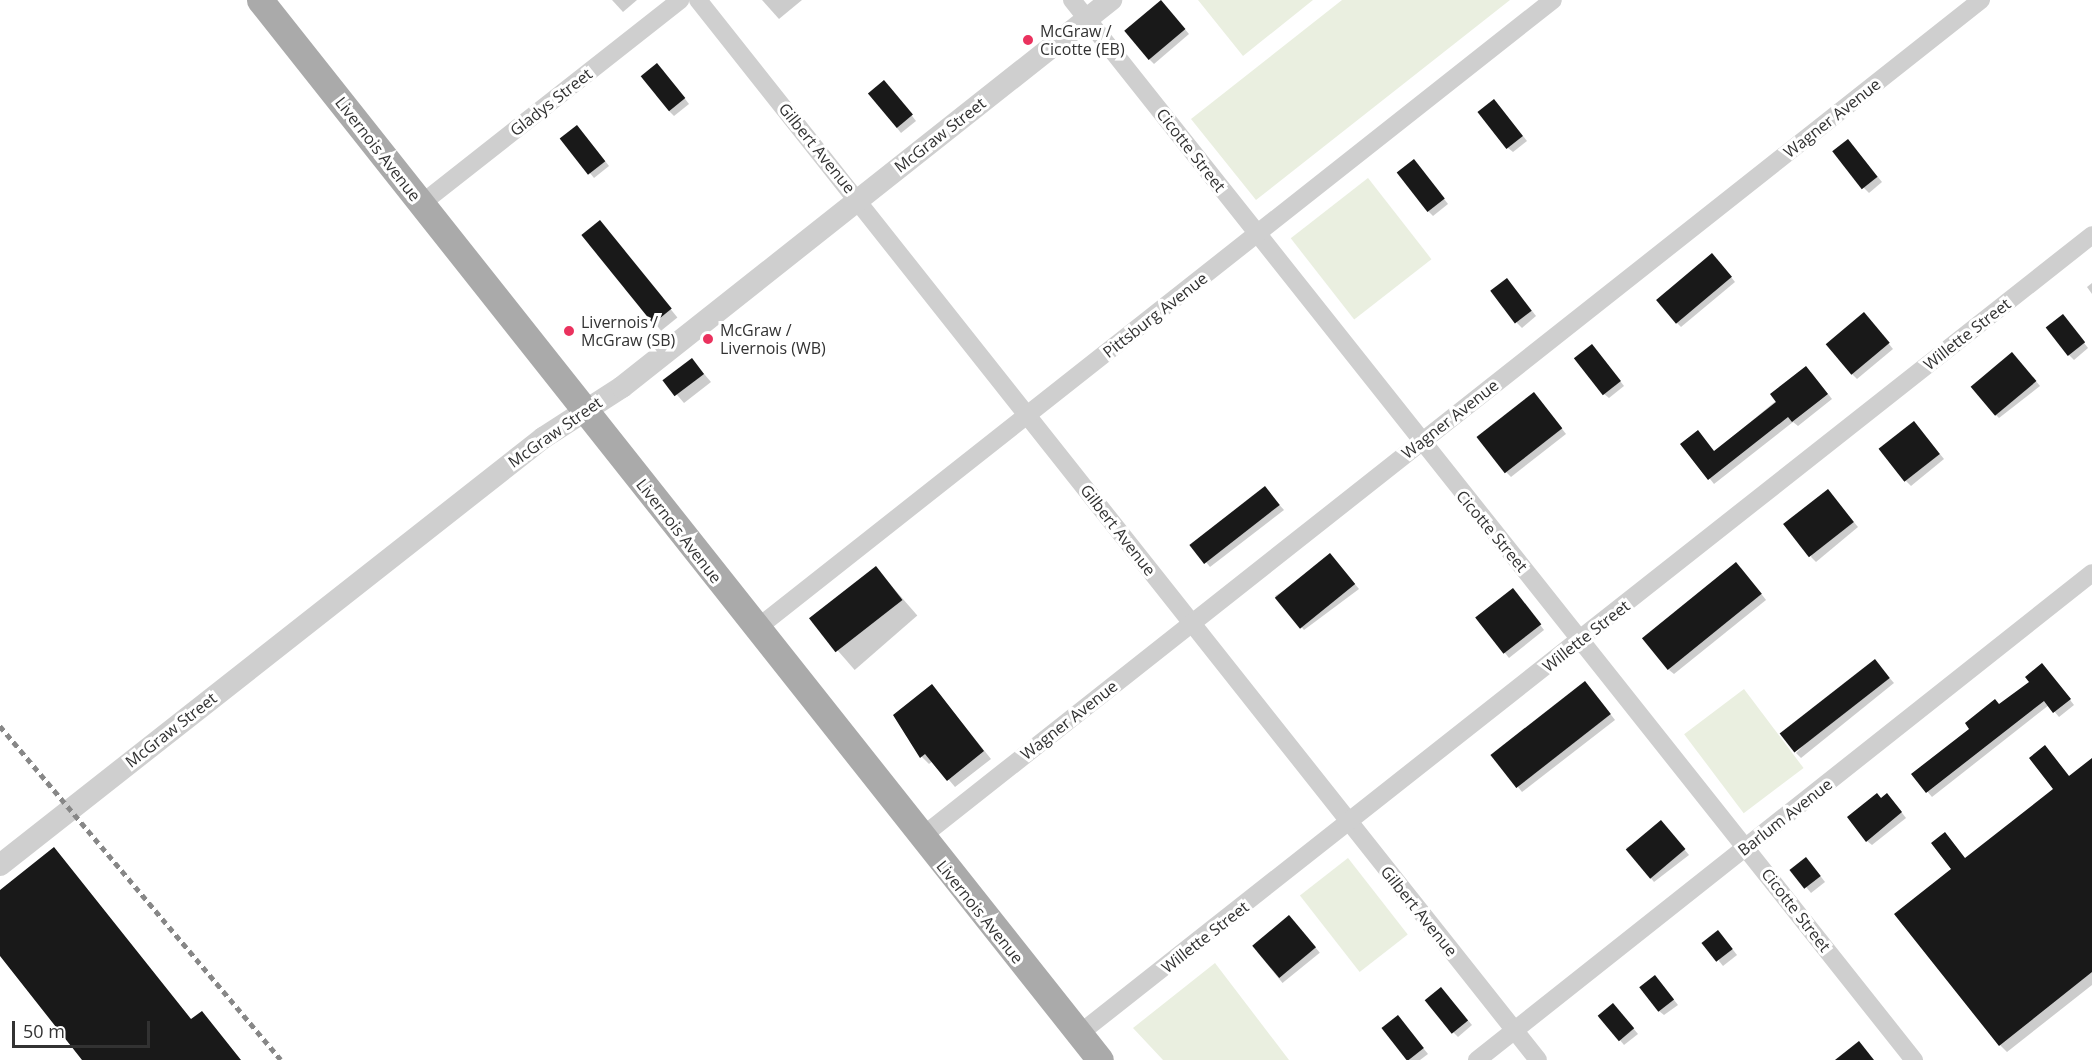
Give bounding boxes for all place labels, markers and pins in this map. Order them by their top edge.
place label: McGraw / Cicotte (EB) [1040,21,1125,59]
marker: McGraw / Cicotte (EB) [1021,33,1035,47]
place label: Livernois / McGraw (SB) [581,312,675,350]
place label: McGraw / Livernois (WB) [720,320,826,358]
marker: Livernois / McGraw (SB) [562,324,576,338]
marker: McGraw / Livernois (WB) [701,332,715,346]

